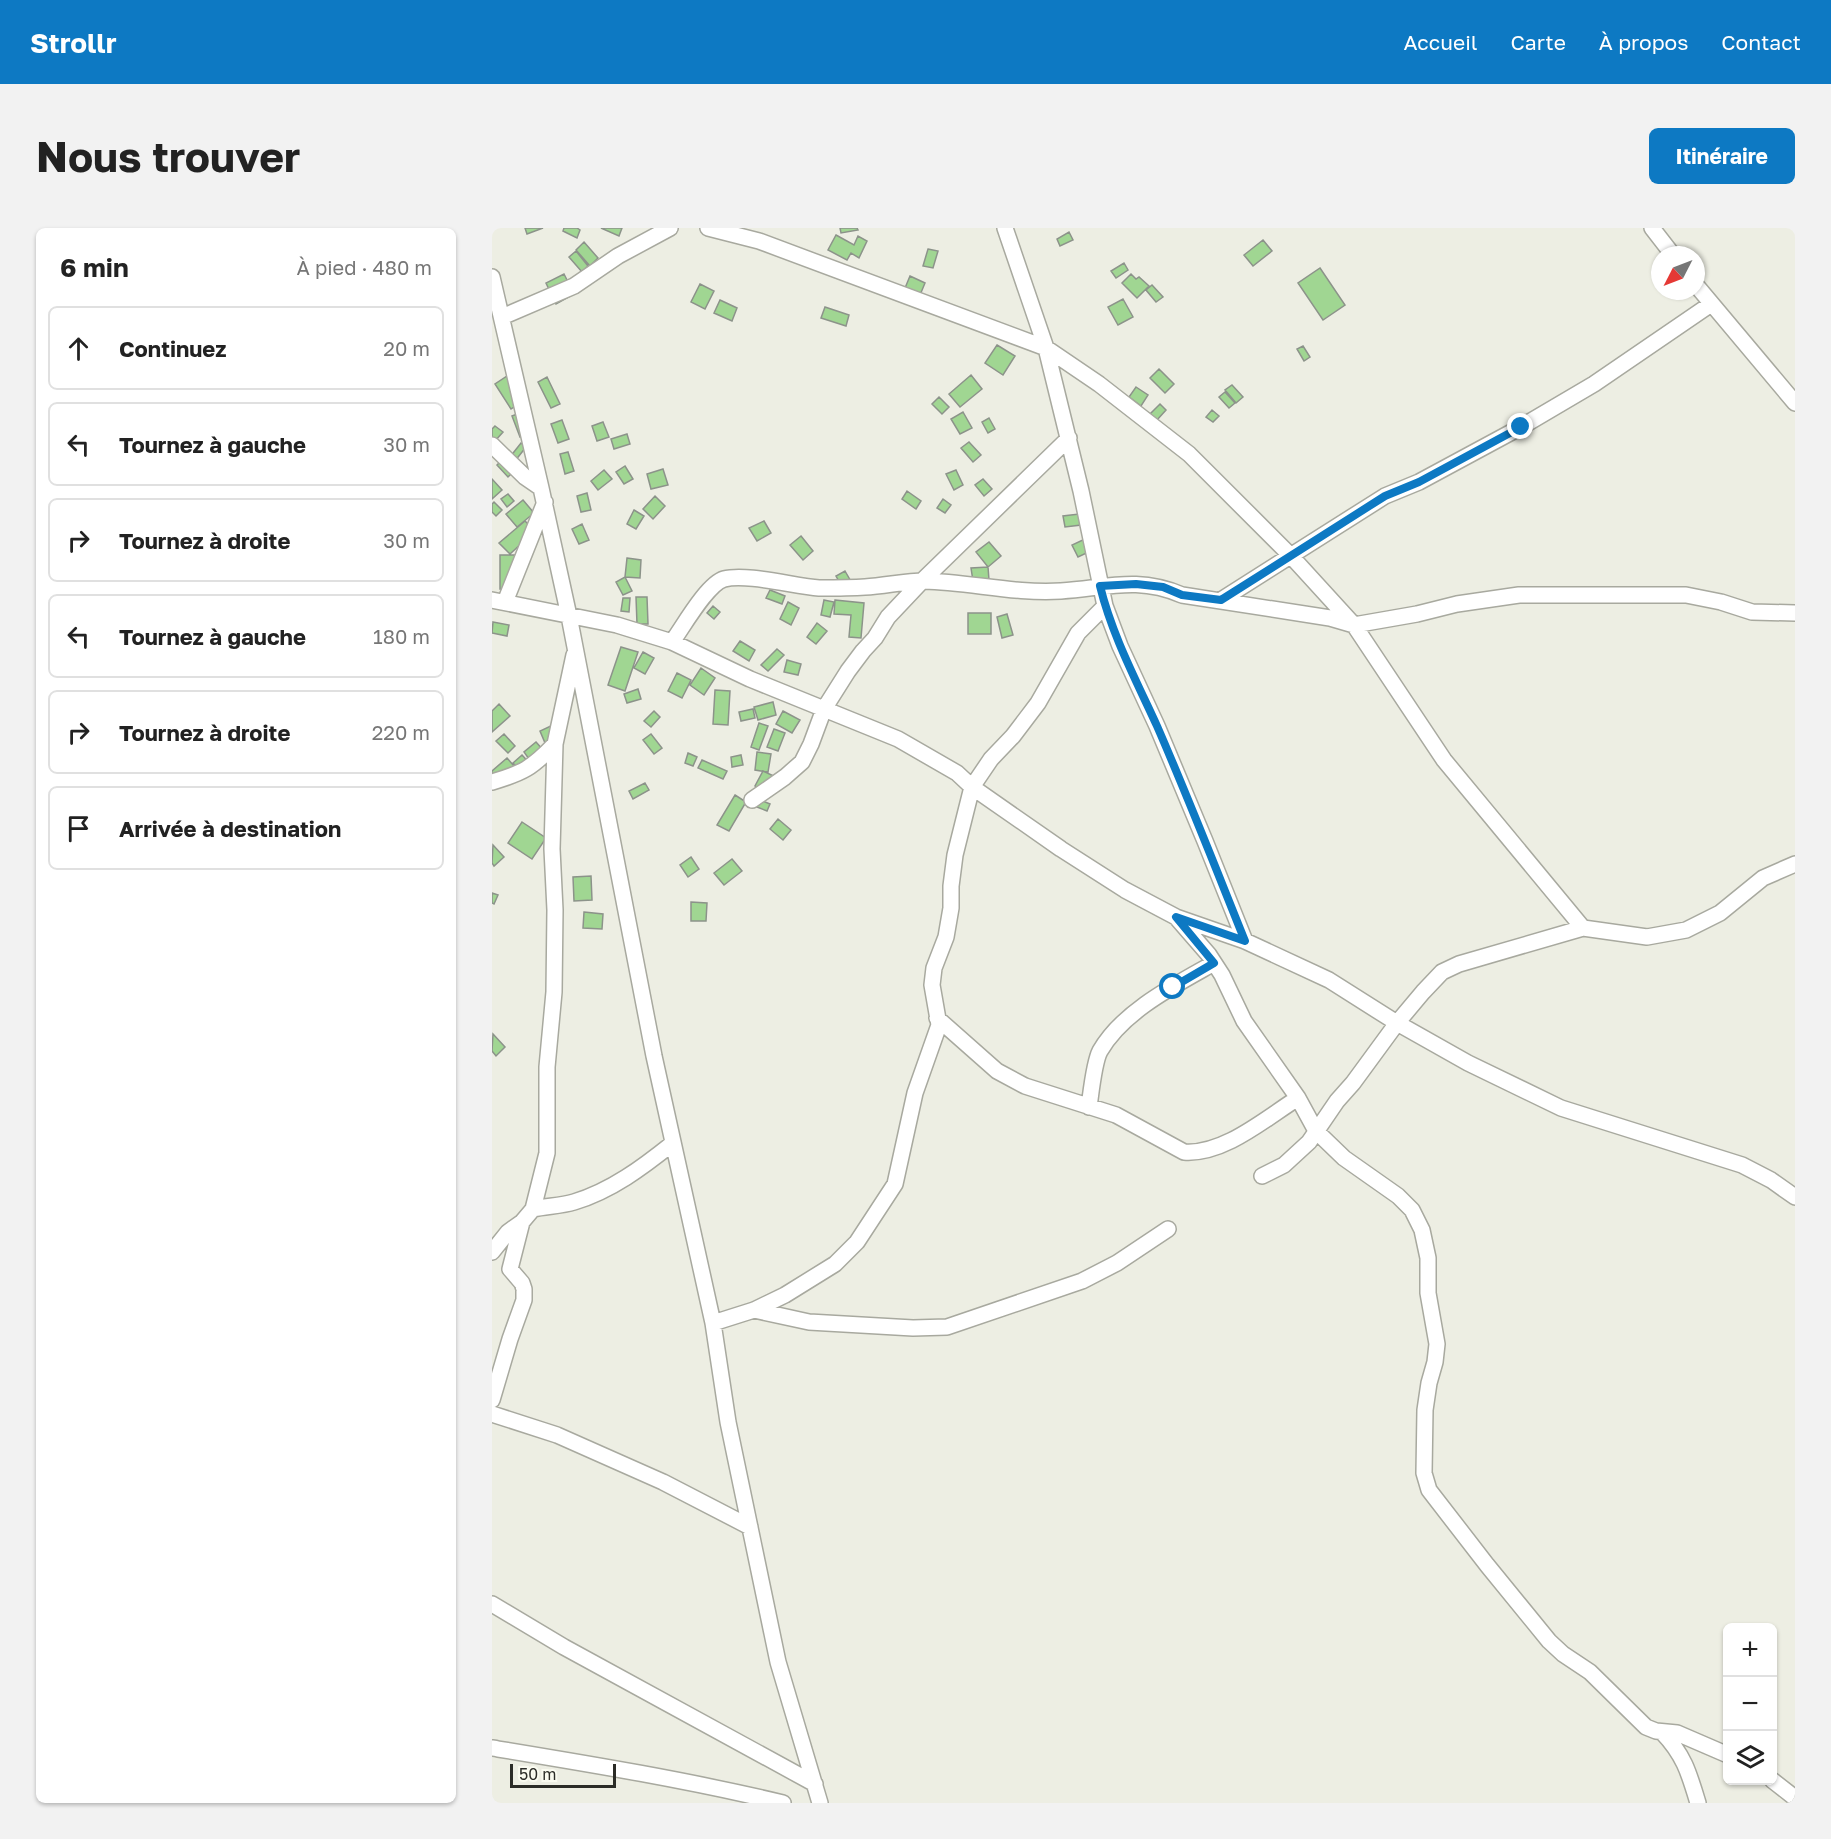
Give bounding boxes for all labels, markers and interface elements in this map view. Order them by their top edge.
text: Strollr [30,26,117,59]
text: Accueil [1404,29,1477,55]
text: Carte [1510,29,1566,55]
text: À propos [1599,29,1688,55]
text: Contact [1721,29,1801,55]
button: Itinéraire [1649,128,1795,184]
text: Nous trouver [36,131,300,181]
north arrow [1651,246,1705,300]
text: 6 min [60,252,129,283]
text: À pied · 480 m [297,255,432,279]
icon: ahead [62,332,95,365]
text: Continuez [119,335,226,362]
text: 20 m [383,336,430,360]
route end [1507,413,1533,439]
icon: left [62,428,95,461]
text: Tournez à gauche [119,431,306,458]
text: 30 m [383,432,430,456]
icon: right [62,524,95,557]
text: Tournez à droite [119,527,290,554]
text: 30 m [383,528,430,552]
icon: left [62,620,95,653]
text: Tournez à gauche [119,623,306,650]
text: 180 m [373,624,430,648]
icon: right [62,716,95,749]
text: Tournez à droite [119,719,290,746]
text: 220 m [372,720,430,744]
icon: arrive [62,812,95,845]
text: Arrivée à destination [119,815,341,842]
route start [1159,973,1185,999]
map controls [1723,1623,1777,1785]
button: + [1723,1623,1777,1677]
button: − [1723,1677,1777,1731]
button: layers [1723,1731,1777,1785]
scale bar [510,1761,616,1788]
text: 50 m [519,1764,556,1784]

